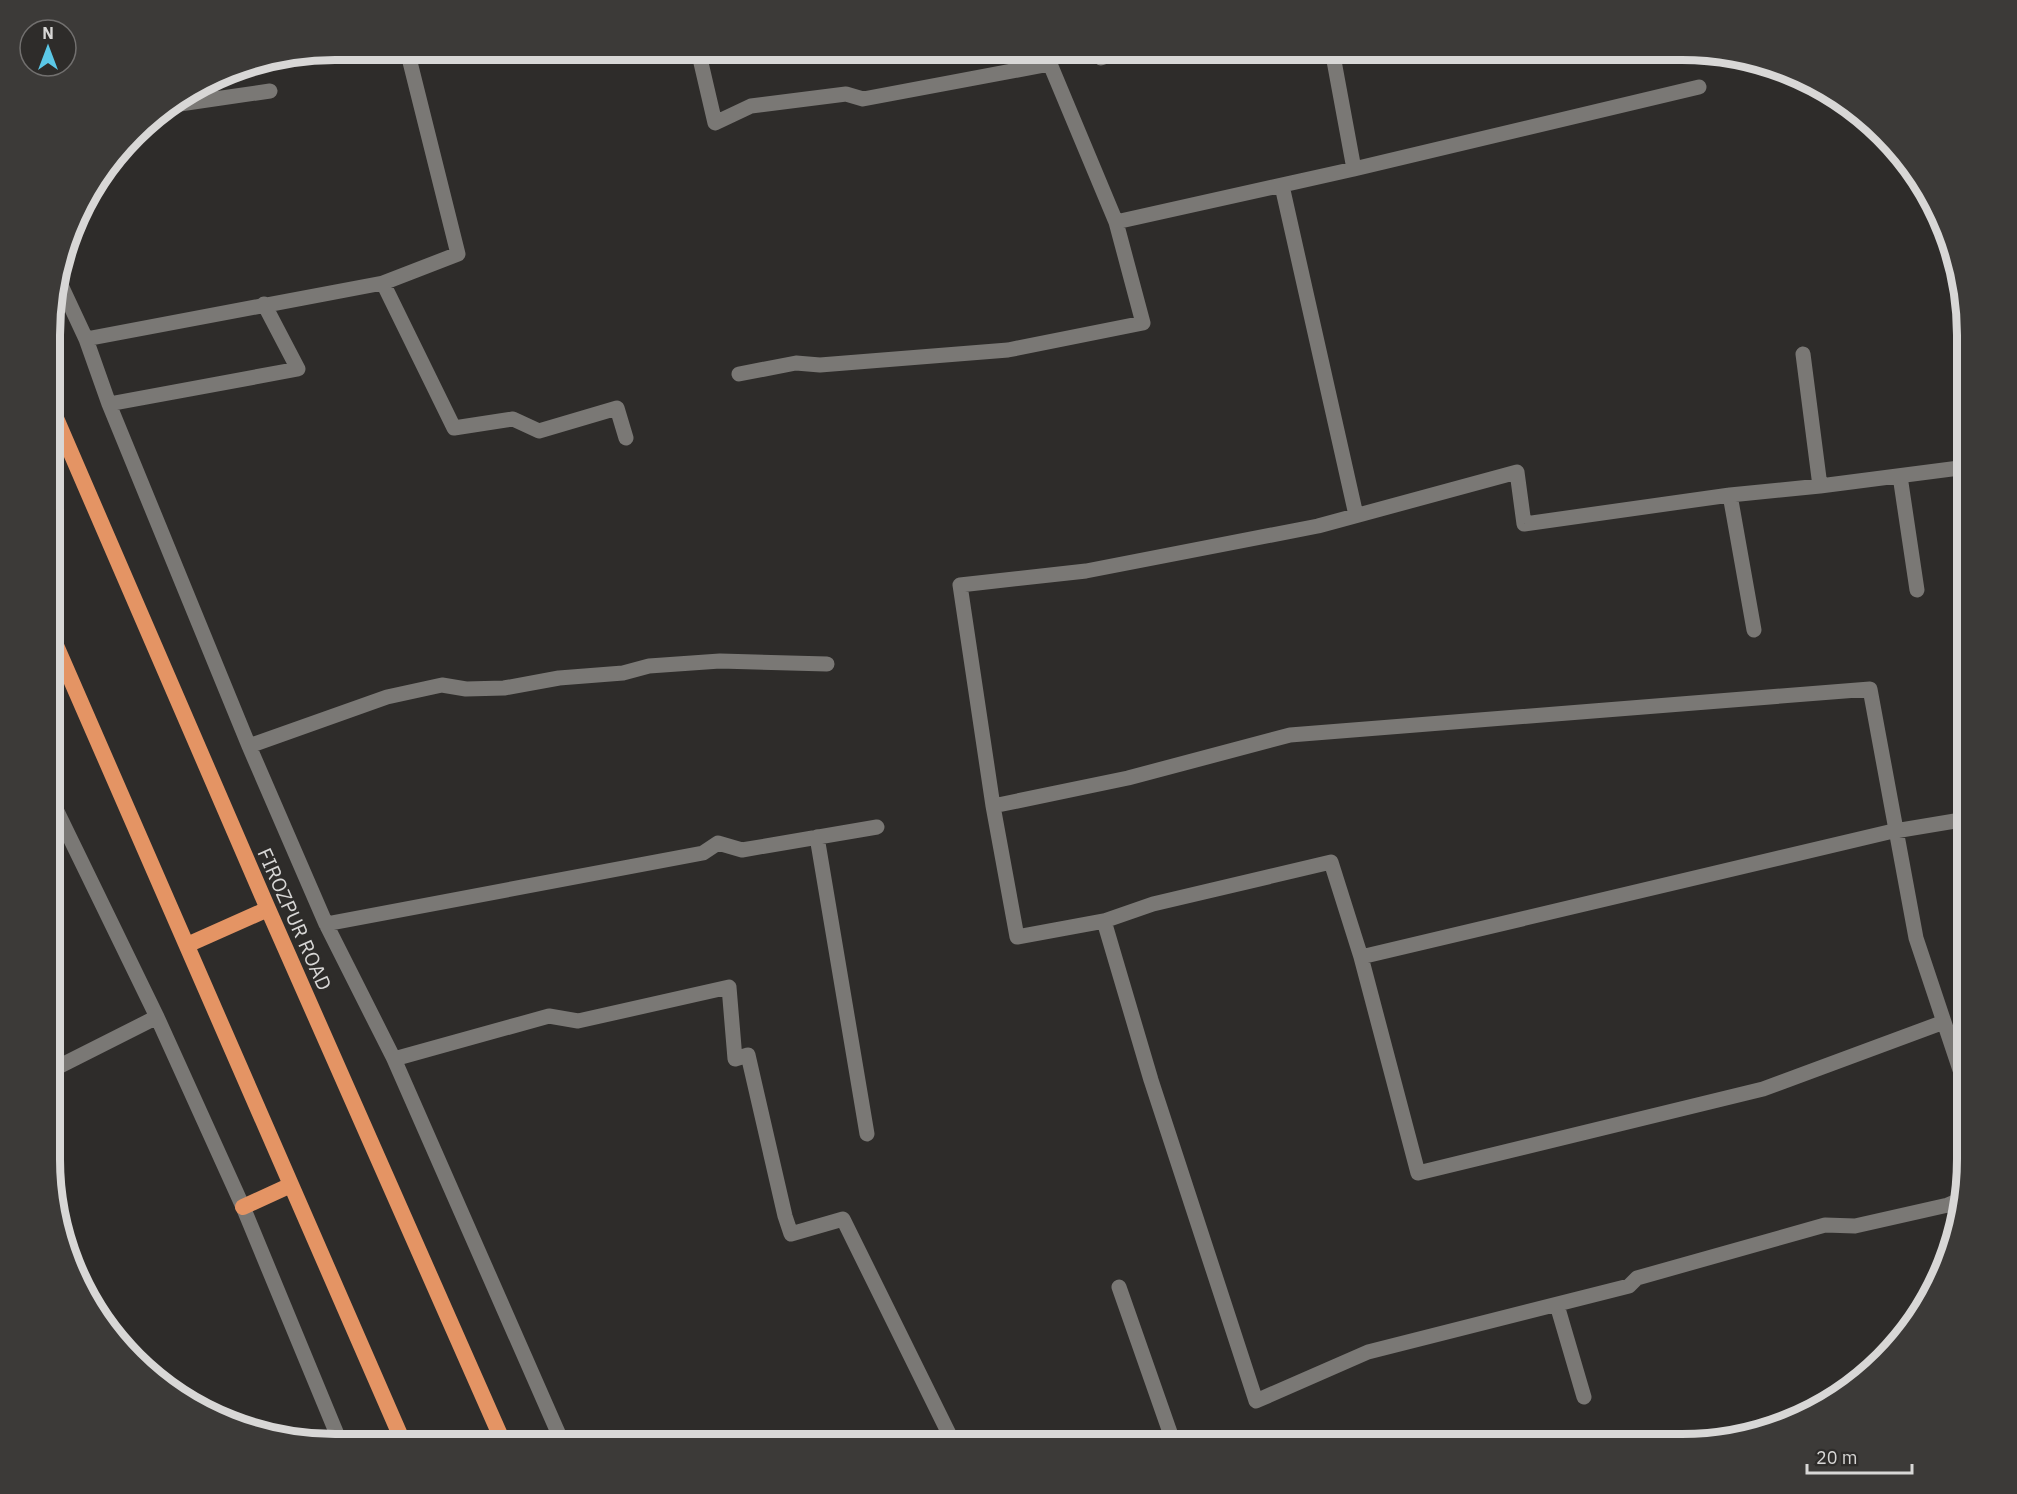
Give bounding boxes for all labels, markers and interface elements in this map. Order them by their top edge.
north arrow [18,18,78,78]
text: N [42,23,54,43]
street label: FIROZPUR ROAD [252,844,338,994]
scale bar [1807,1437,1912,1475]
text: 20 m [1816,1446,1858,1469]

